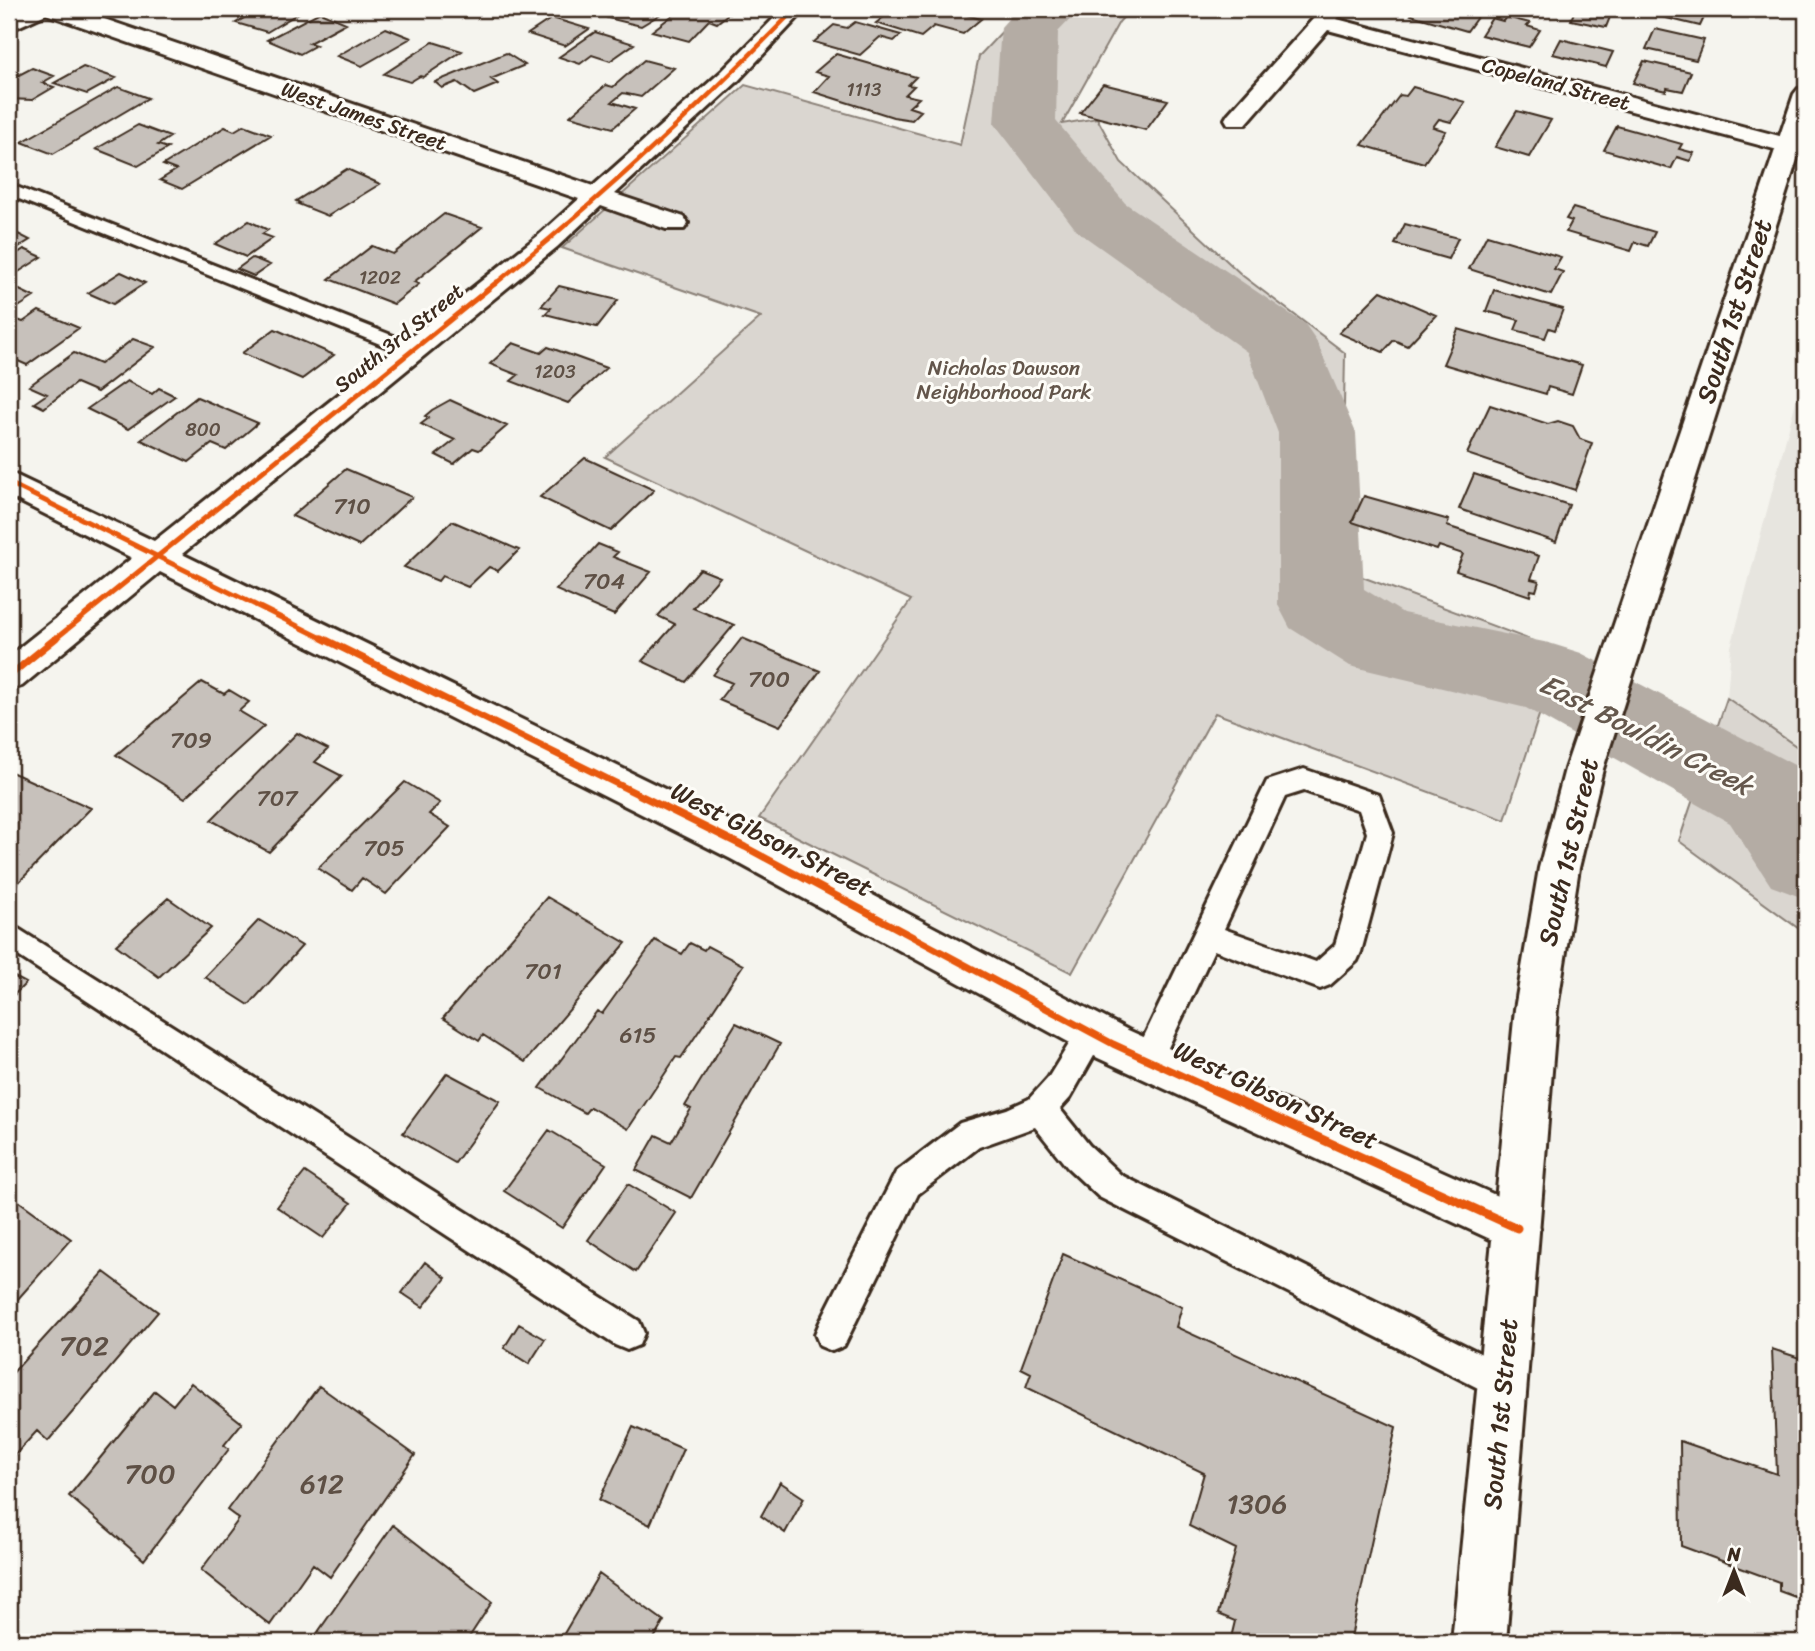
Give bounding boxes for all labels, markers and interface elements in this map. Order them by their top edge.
street label: Copeland Street [1478,46,1634,122]
street label: West James Street [276,70,452,162]
house number: 1113 [847,73,882,106]
street label: South 1st Street [1683,213,1785,409]
house number: 1202 [359,261,401,294]
street label: South 3rd Street [325,273,473,403]
park label: Nicholas Dawson Neighborhood Park [917,349,1091,411]
house number: 1203 [534,355,576,388]
house number: 800 [185,413,221,446]
house number: 710 [333,486,371,527]
house number: 704 [583,561,625,602]
house number: 700 [748,659,790,700]
water label: East Bouldin Creek [1531,660,1764,811]
house number: 709 [170,720,212,761]
street label: South 1st Street [1524,753,1612,951]
street label: West Gibson Street [663,768,881,910]
house number: 707 [257,778,299,819]
house number: 705 [363,828,405,869]
house number: 701 [524,951,562,992]
house number: 615 [620,1015,656,1056]
street label: West Gibson Street [1166,1027,1386,1163]
street label: South 1st Street [1469,1317,1531,1511]
house number: 702 [59,1321,109,1370]
house number: 700 [124,1449,176,1498]
house number: 612 [300,1459,344,1508]
house number: 1306 [1227,1479,1287,1528]
north arrow [1700,1536,1770,1606]
text: N [1726,1538,1741,1571]

